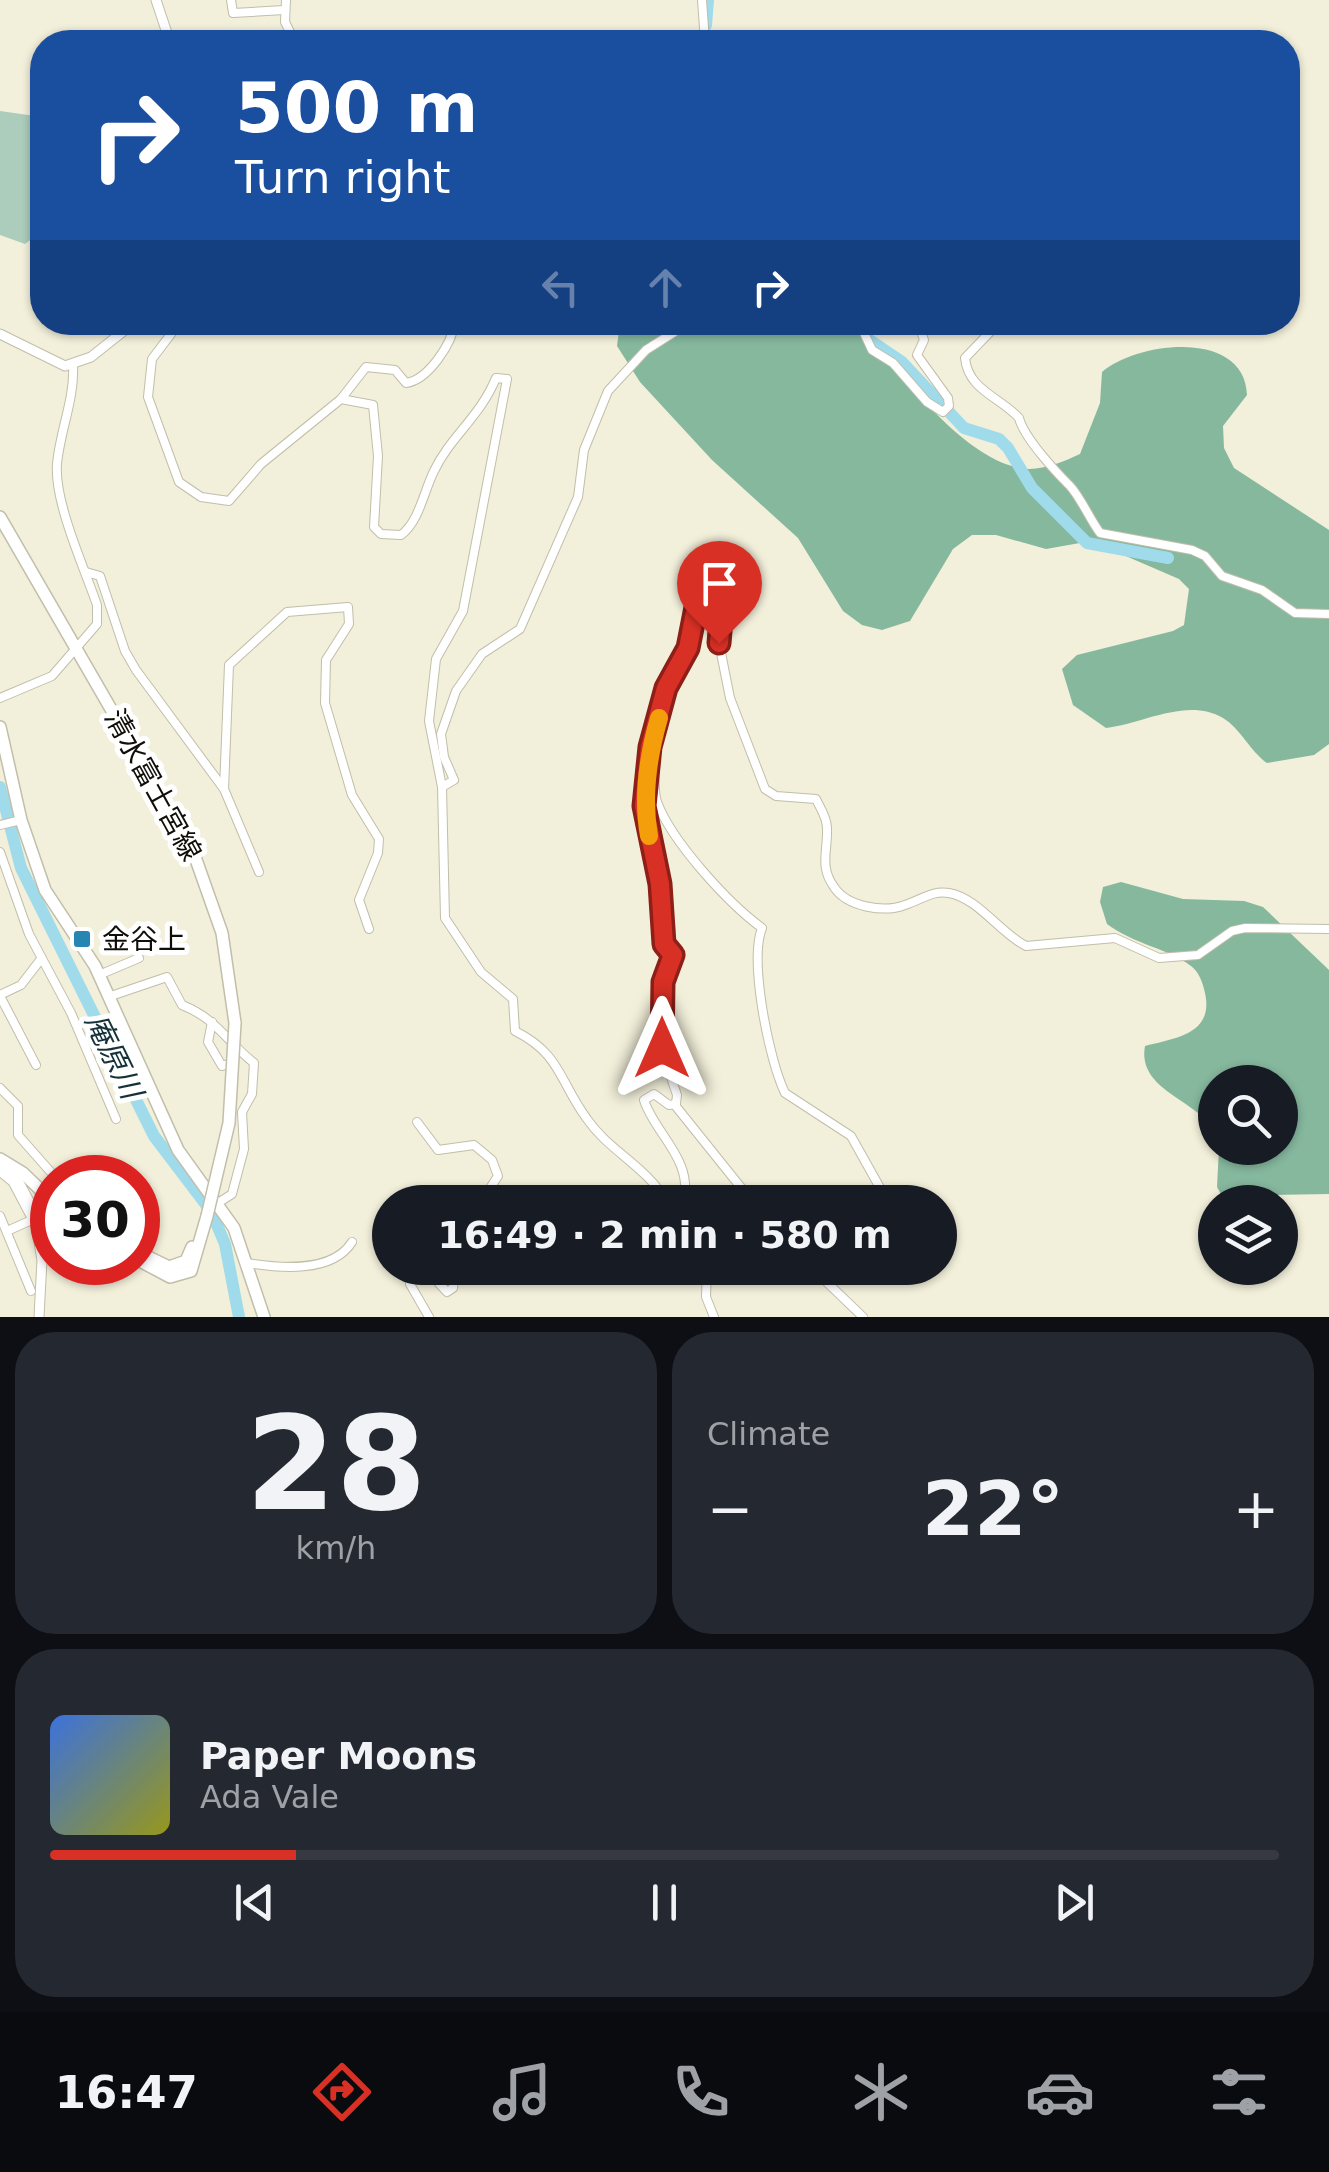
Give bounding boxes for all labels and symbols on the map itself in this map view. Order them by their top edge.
pin [677,541,762,644]
street label: 清水富士宮線 [98,704,208,866]
place label: 金谷上 [102,923,186,956]
marker: 金谷上 [71,928,93,950]
position arrow [610,996,714,1100]
water label: 庵原川 [79,1008,151,1107]
speed limit sign: 30 [30,1155,160,1285]

